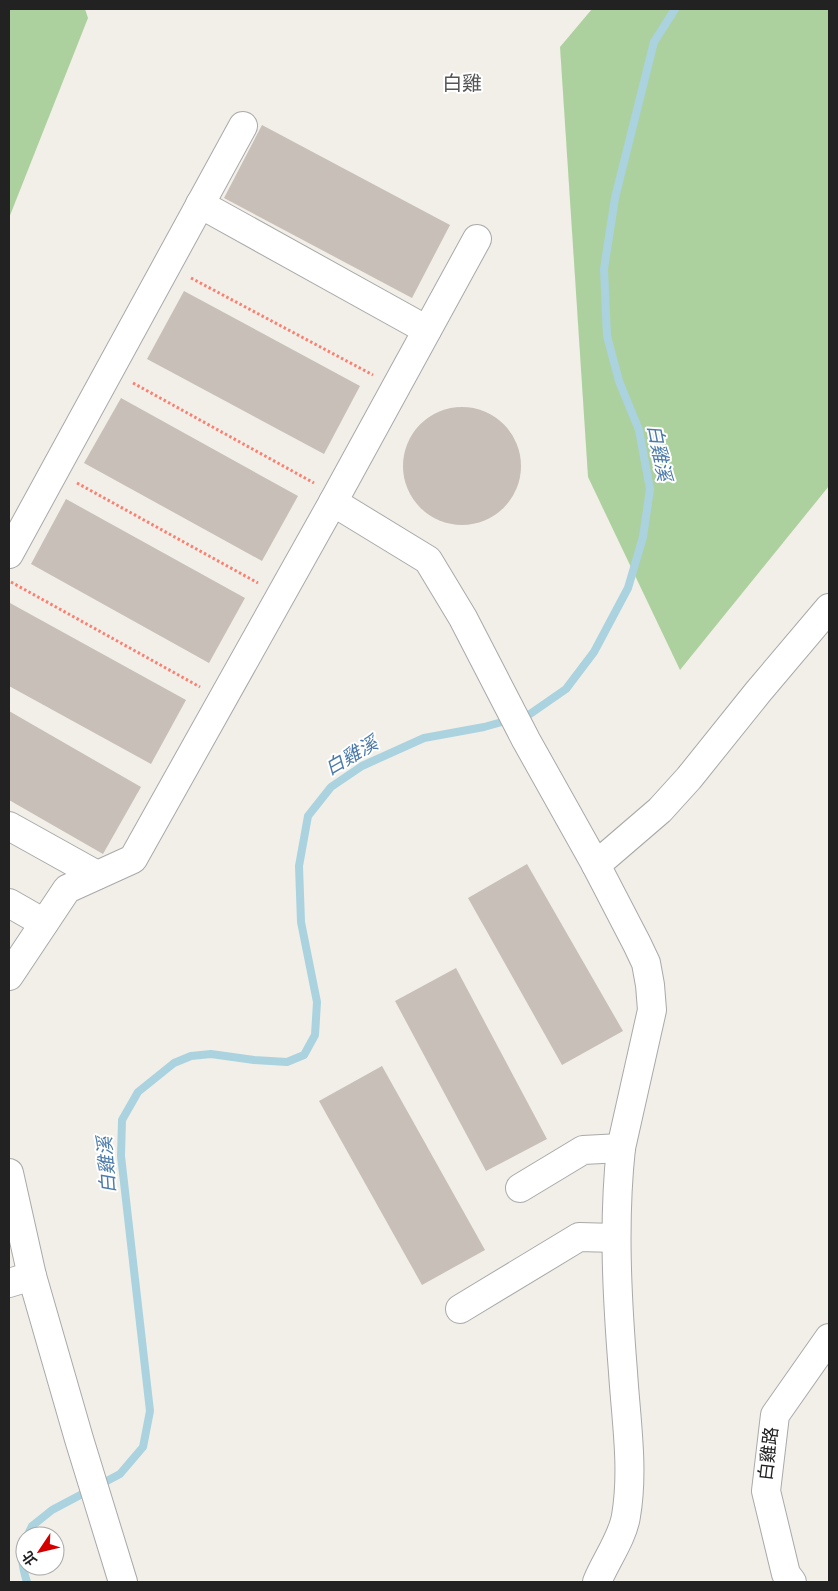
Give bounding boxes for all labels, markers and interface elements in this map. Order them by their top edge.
district label: 白雞 [442,72,482,98]
water label: 白雞溪 [641,423,676,486]
water label: 白雞溪 [321,731,385,782]
water label: 白雞溪 [94,1133,122,1194]
street label: 白雞路 [755,1426,785,1482]
north arrow [15,1526,65,1576]
text: 北 [20,1547,42,1568]

